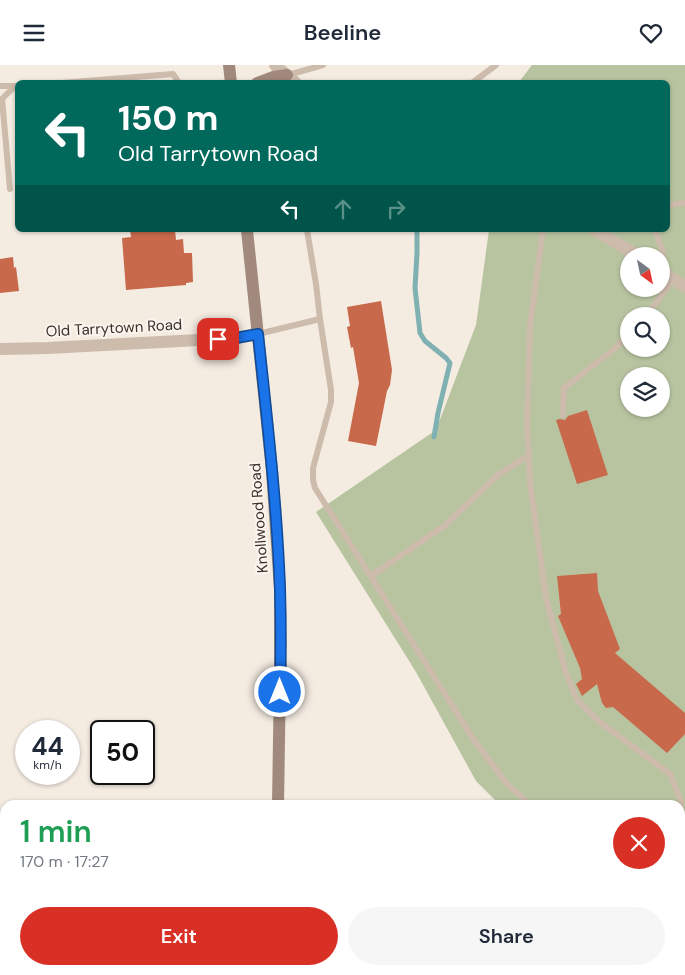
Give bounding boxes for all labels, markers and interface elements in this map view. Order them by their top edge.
text: Beeline [304,18,381,47]
icon: menu [20,19,48,47]
icon: heart [637,19,665,47]
text: 150 m [118,95,218,141]
icon: left [35,100,100,165]
text: Old Tarrytown Road [118,139,318,168]
icon: left [276,195,304,223]
icon: ahead [329,195,357,223]
icon: right [382,195,410,223]
north arrow [620,247,670,297]
map controls [620,247,670,417]
button: search [620,307,670,357]
street label: Old Tarrytown Road [45,314,183,342]
pin [197,318,239,360]
icon: arrive [204,325,232,353]
button: layers [620,367,670,417]
street label: Knollwood Road [245,462,273,574]
position arrow [253,665,305,717]
speed limit sign: 50 [90,720,155,785]
text: 44 [31,730,64,763]
text: km/h [33,757,62,773]
text: 1 min [20,812,92,851]
button: close [613,817,665,869]
text: 170 m · 17:27 [20,851,109,872]
button: Exit [20,907,338,965]
button: Share [348,907,665,965]

